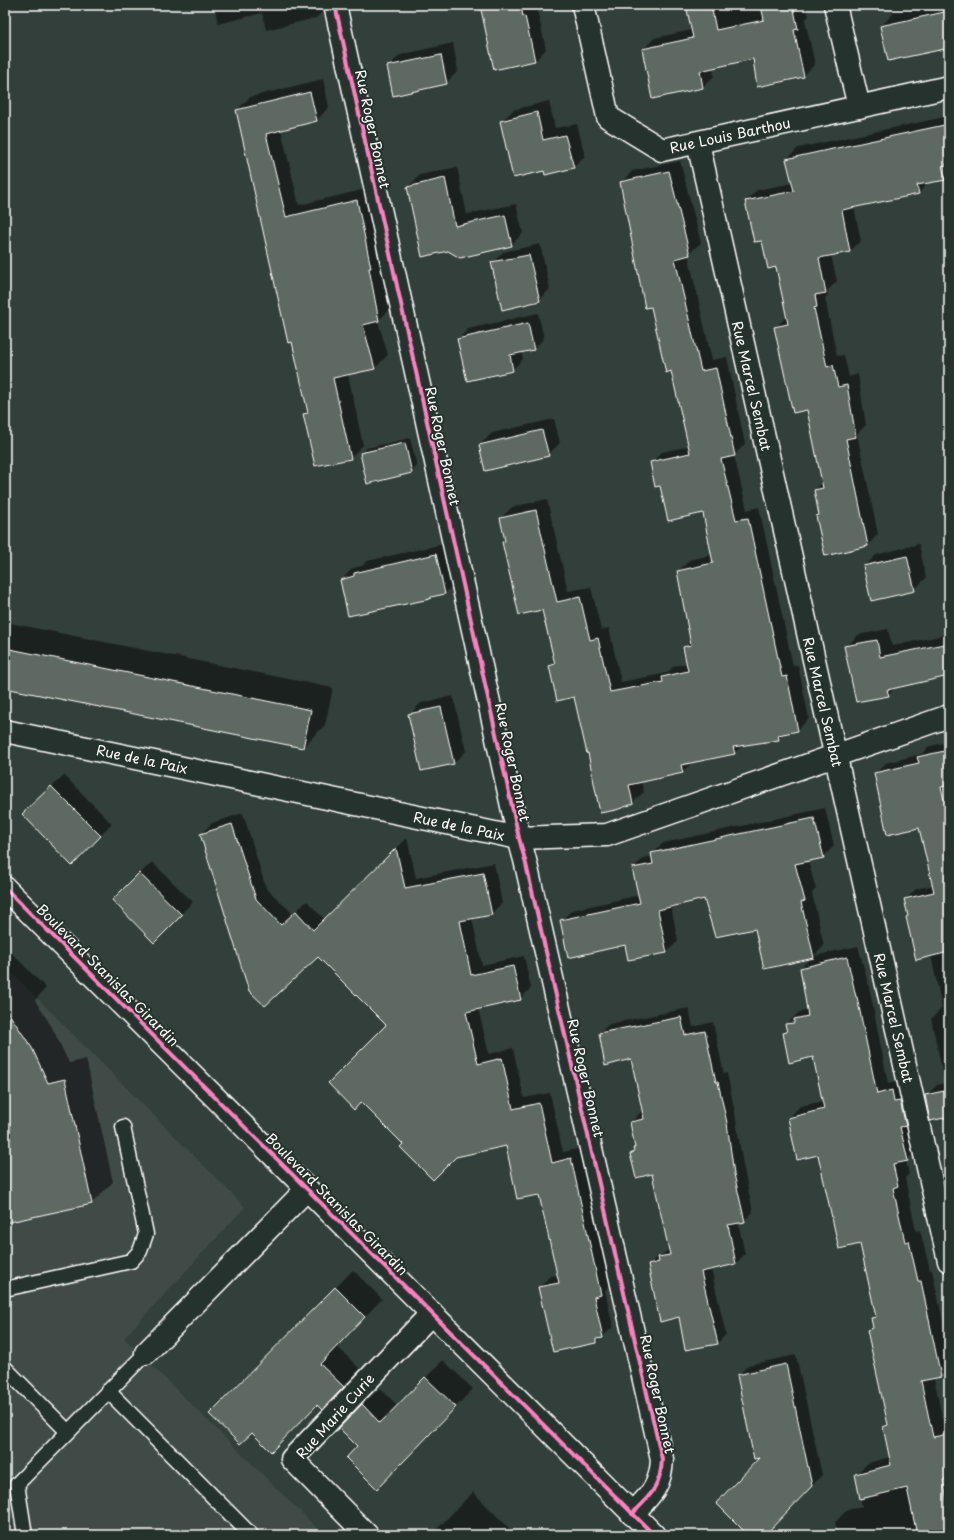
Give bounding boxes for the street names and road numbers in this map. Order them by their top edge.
street label: Rue Roger Bonnet [350,68,396,191]
street label: Rue Louis Barthou [668,112,792,158]
street label: Rue Marcel Sembat [727,319,777,453]
street label: Rue Roger Bonnet [420,385,466,508]
street label: Rue Marcel Sembat [798,635,848,769]
street label: Rue Roger Bonnet [490,701,536,824]
street label: Rue de la Paix [94,739,190,779]
street label: Rue de la Paix [411,806,507,846]
street label: Boulevard Stanislas Girardin [32,899,184,1051]
street label: Rue Marcel Sembat [869,951,919,1085]
street label: Rue Roger Bonnet [562,1017,610,1140]
street label: Boulevard Stanislas Girardin [261,1128,413,1280]
street label: Rue Roger Bonnet [635,1333,681,1456]
street label: Rue Marie Curie [291,1369,379,1463]

